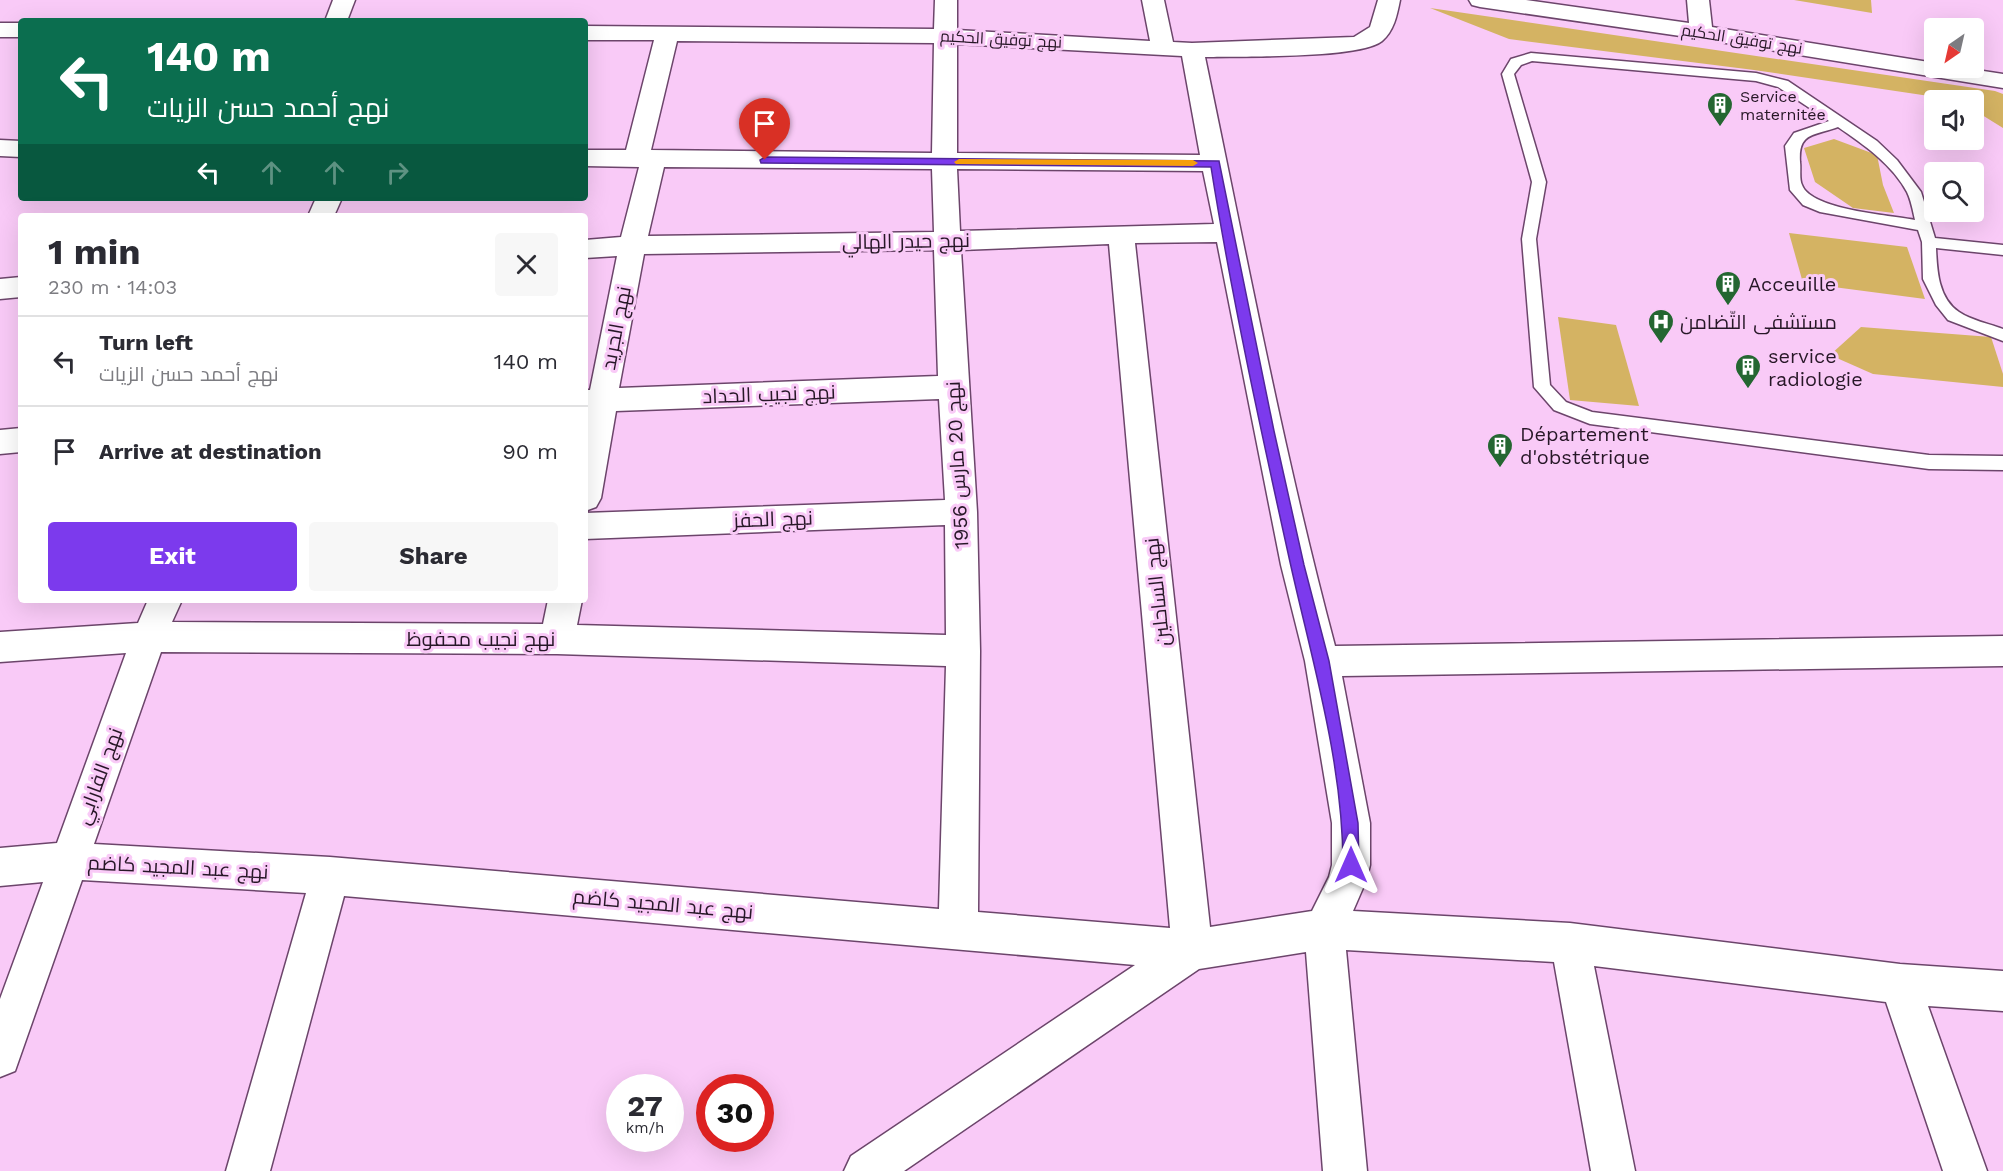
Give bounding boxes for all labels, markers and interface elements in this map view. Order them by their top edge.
north arrow [1924,18,1984,78]
map controls [1924,18,1984,222]
street label: نهج توفيق الحكيم [1680,20,1804,60]
street label: نهج توفيق الحكيم [939,26,1063,54]
text: 140 m [147,32,271,81]
icon: left [48,42,126,120]
place label: Service maternitée [1740,87,1826,124]
building icon: Service maternitée [1705,90,1735,128]
button: sound [1924,90,1984,150]
text: نهج أحمد حسن الزيات [147,92,390,124]
pin [739,98,790,160]
icon: arrive [748,107,781,140]
icon: left [192,156,225,189]
icon: ahead [255,156,288,189]
icon: ahead [318,156,351,189]
icon: right [381,156,414,189]
button: search [1924,162,1984,222]
street label: نهج حيدر الهالي [842,228,970,258]
text: 1 min [48,231,140,273]
button: close [495,233,558,296]
building icon: Acceuille [1713,269,1743,307]
place label: Acceuille [1748,272,1836,296]
text: 230 m · 14:03 [48,275,177,299]
street label: نهج الجريد [596,284,638,372]
hospital icon: مستشفى التّضامن [1646,307,1676,345]
place label: مستشفى التّضامن [1680,310,1837,335]
text: Turn left [99,330,193,355]
place label: service radiologie [1768,344,1863,391]
icon: left [48,345,81,378]
text: 140 m [494,349,558,374]
building icon: service radiologie [1733,352,1763,390]
text: نهج أحمد حسن الزيات [99,362,279,386]
street label: نهج نجيب الحداد [702,380,836,410]
street label: نهج 20 مارس 1956 [941,380,975,549]
place label: Département d'obstétrique [1520,422,1650,469]
building icon: Département d'obstétrique [1485,431,1515,469]
icon: arrive [48,435,81,468]
text: Arrive at destination [99,439,322,464]
text: 90 m [502,439,558,464]
street label: نهج الحفز [732,506,813,534]
button: Exit [48,522,297,591]
button: Share [309,522,558,591]
street label: نهج الساحلين [1139,536,1177,647]
street label: نهج نجيب محفوظ [407,627,555,653]
street label: نهج الفارابي [70,724,131,829]
position arrow [1319,833,1383,897]
street label: نهج عبد المجيد كاضم [87,850,269,886]
street label: نهج عبد المجيد كاضم [572,884,754,926]
speed limit sign: 30 [696,1074,774,1152]
text: 27 [627,1088,663,1123]
text: km/h [626,1119,664,1137]

